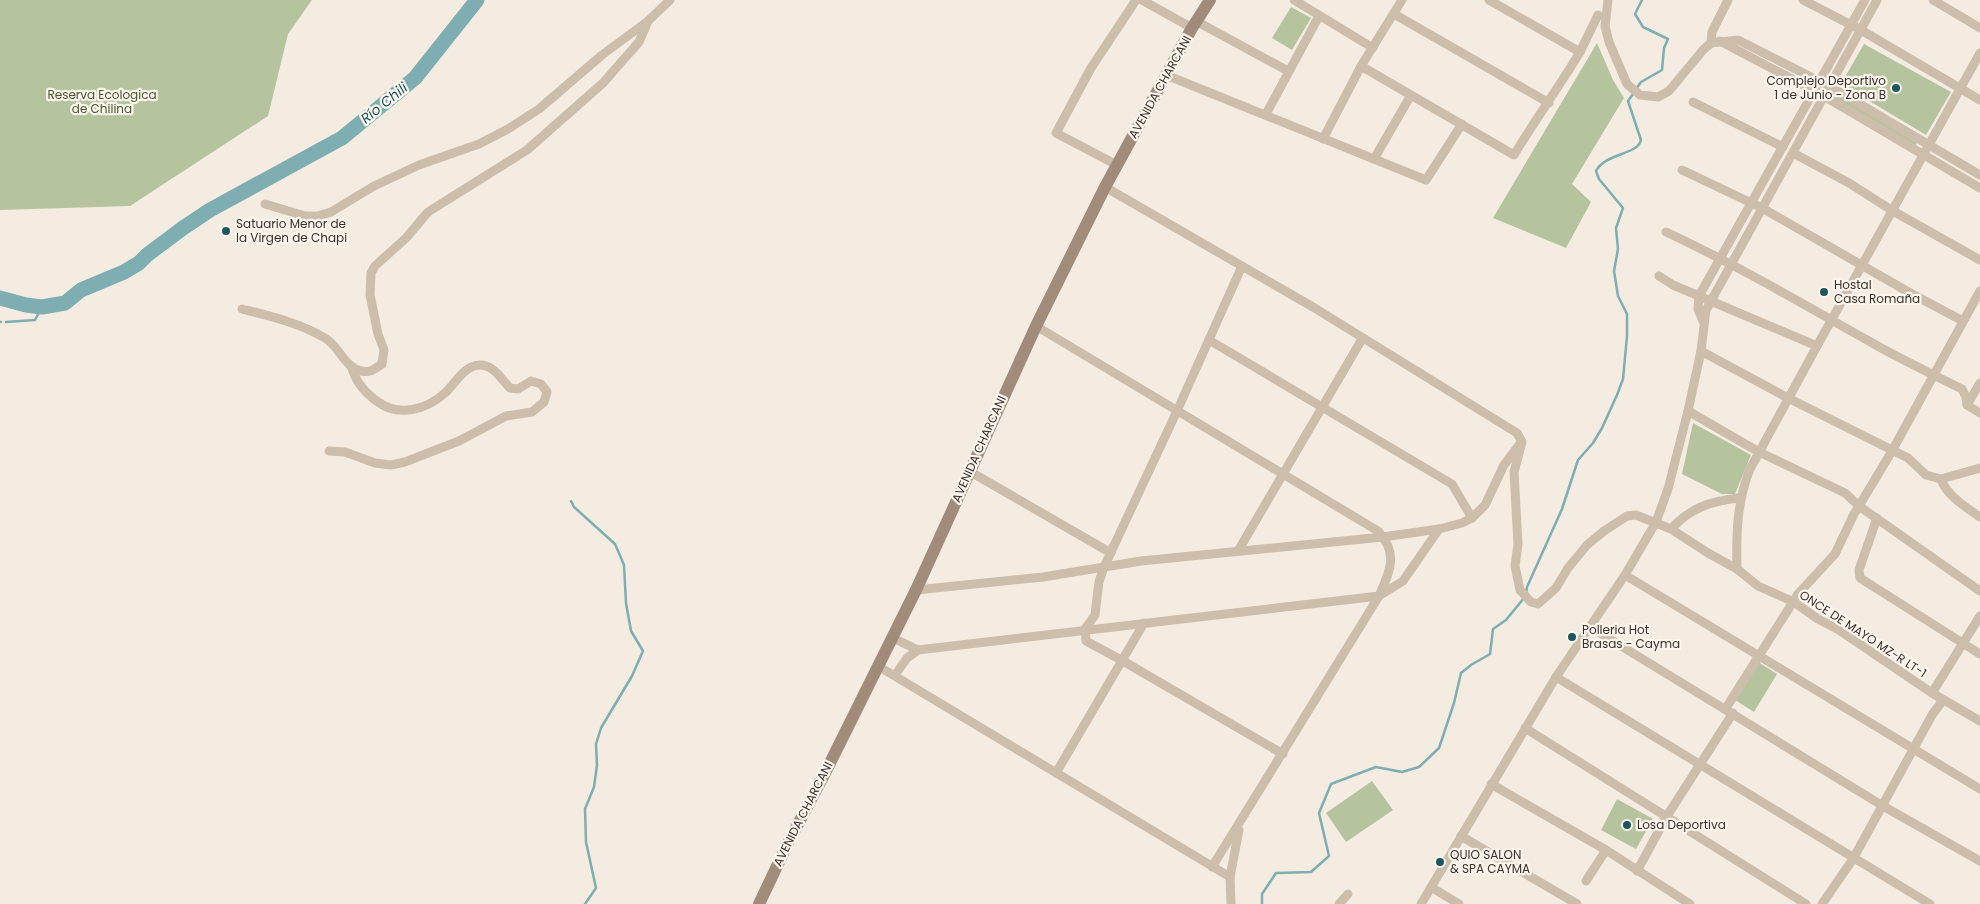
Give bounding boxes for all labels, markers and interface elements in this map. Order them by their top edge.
street label: AVENIDA CHARCANI [1124,32,1195,141]
place label: Complejo Deportivo 1 de Junio - Zona B [1766,72,1886,103]
water label: Río Chili [356,78,412,128]
marker: Complejo Deportivo 1 de Junio - Zona B [1890,82,1902,94]
park label: Reserva Ecologica de Chilina [47,86,157,117]
place label: Satuario Menor de la Virgen de Chapi [236,215,347,246]
marker: Satuario Menor de la Virgen de Chapi [220,225,232,237]
place label: Hostal Casa Romaña [1834,276,1920,307]
marker: Hostal Casa Romaña [1818,286,1830,298]
street label: AVENIDA CHARCANI [947,393,1010,505]
street label: ONCE DE MAYO MZ-R LT-1 [1796,586,1930,681]
place label: Polleria Hot Brasas - Cayma [1582,621,1680,652]
marker: Polleria Hot Brasas - Cayma [1566,631,1578,643]
street label: AVENIDA CHARCANI [769,759,836,869]
place label: Losa Deportiva [1637,816,1726,833]
marker: Losa Deportiva [1621,819,1633,831]
place label: QUIO SALON & SPA CAYMA [1450,846,1530,877]
marker: QUIO SALON & SPA CAYMA [1434,856,1446,868]

